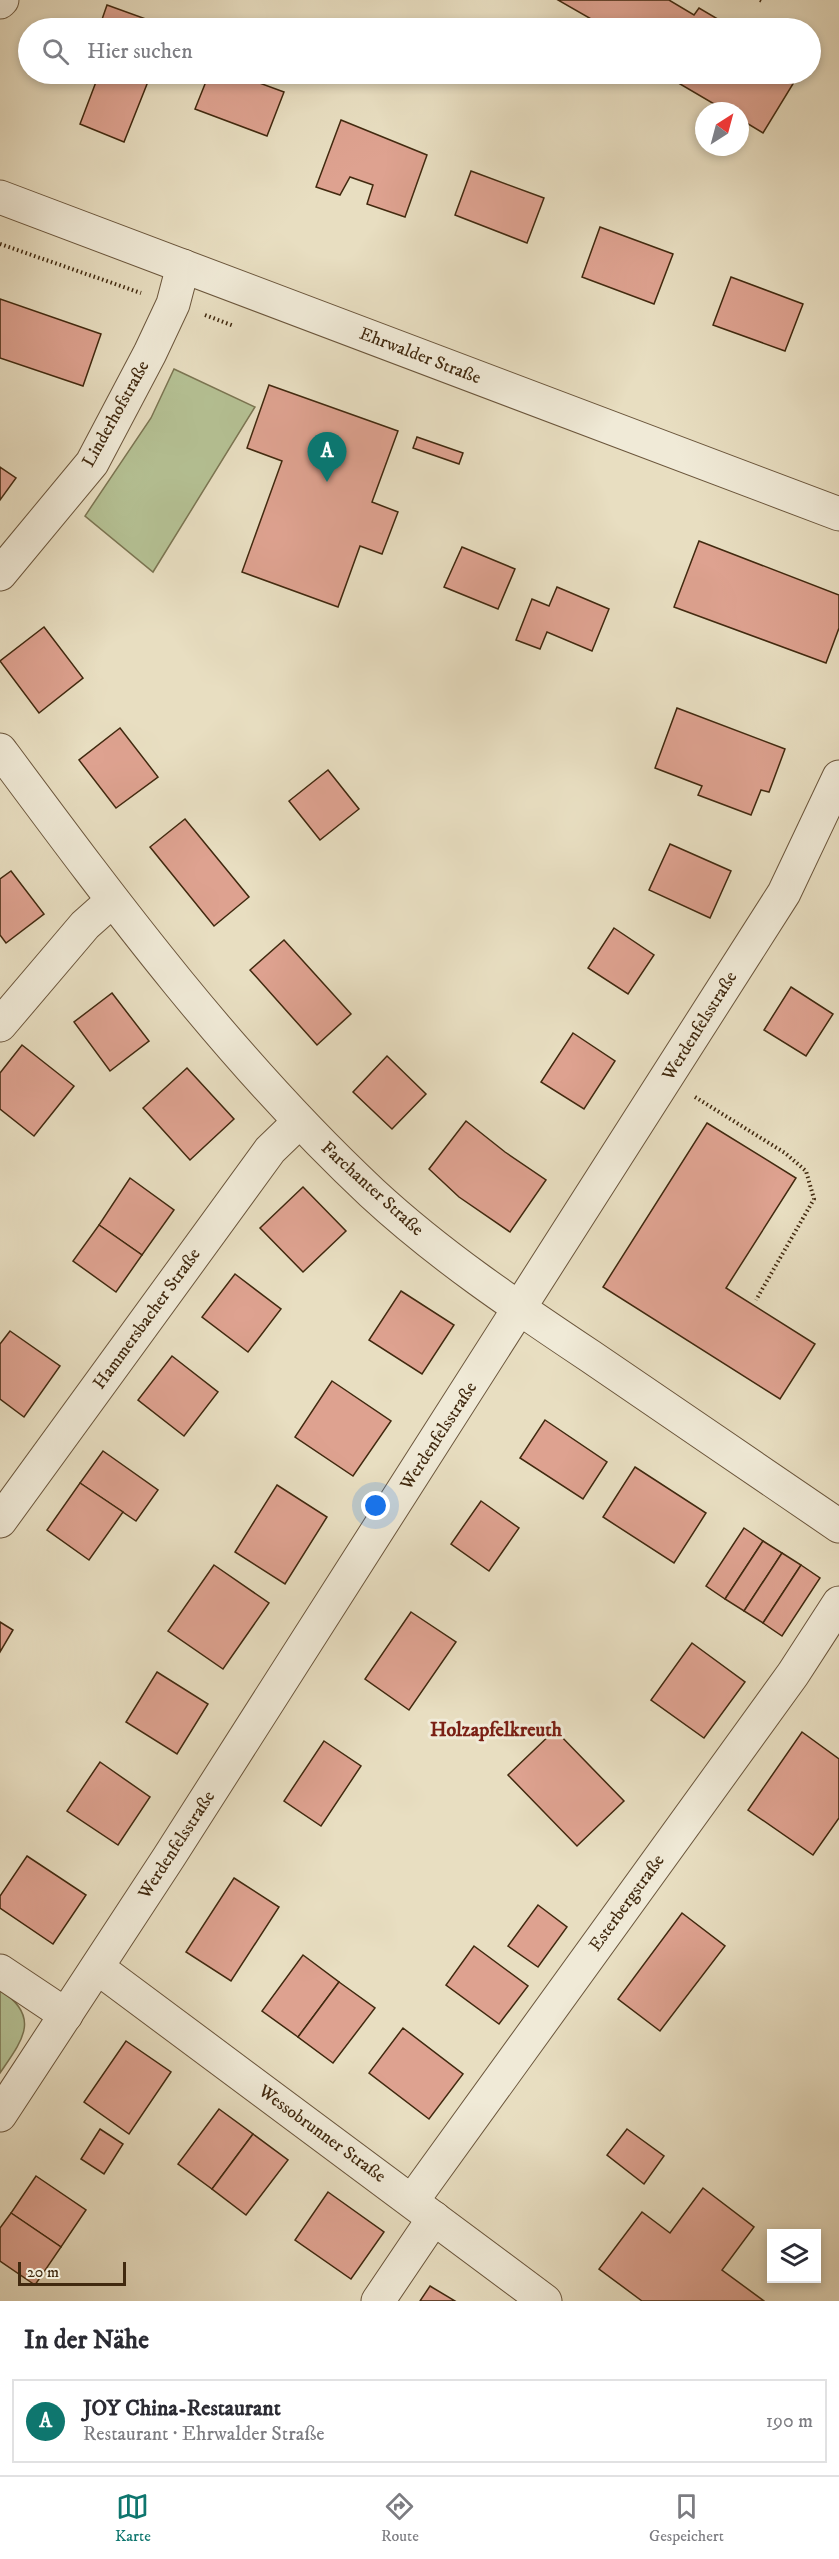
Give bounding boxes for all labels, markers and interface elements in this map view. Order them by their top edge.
search box [18,18,821,84]
icon: search [39,35,72,68]
text: Hier suchen [87,38,193,65]
north arrow [695,102,749,156]
street label: Ehrwalder Straße [356,323,484,389]
street label: Linderhofstraße [78,357,154,471]
pin: A [308,432,346,482]
street label: Werdenfelsstraße [657,967,742,1085]
street label: Farchanter Straße [316,1137,428,1241]
street label: Hammersbacher Straße [88,1244,206,1394]
street label: Werdenfelsstraße [395,1378,482,1495]
your location [361,1491,390,1520]
district label: Holzapfelkreuth [430,1718,563,1743]
street label: Werdenfelsstraße [133,1787,220,1904]
street label: Esterbergstraße [584,1850,670,1956]
street label: Wessobrunner Straße [253,2080,390,2188]
map controls [767,2229,821,2283]
button: layers [767,2229,821,2283]
scale bar [18,2259,126,2286]
text: 20 m [27,2262,59,2282]
text: In der Nähe [24,2324,149,2357]
text: JOY China-Restaurant [83,2395,281,2422]
text: A [39,2409,52,2434]
text: 190 m [766,2409,813,2434]
text: Restaurant · Ehrwalder Straße [83,2422,325,2447]
tab: Karte [115,2490,151,2546]
tab: Route [381,2490,419,2546]
tab: Gespeichert [649,2490,724,2546]

